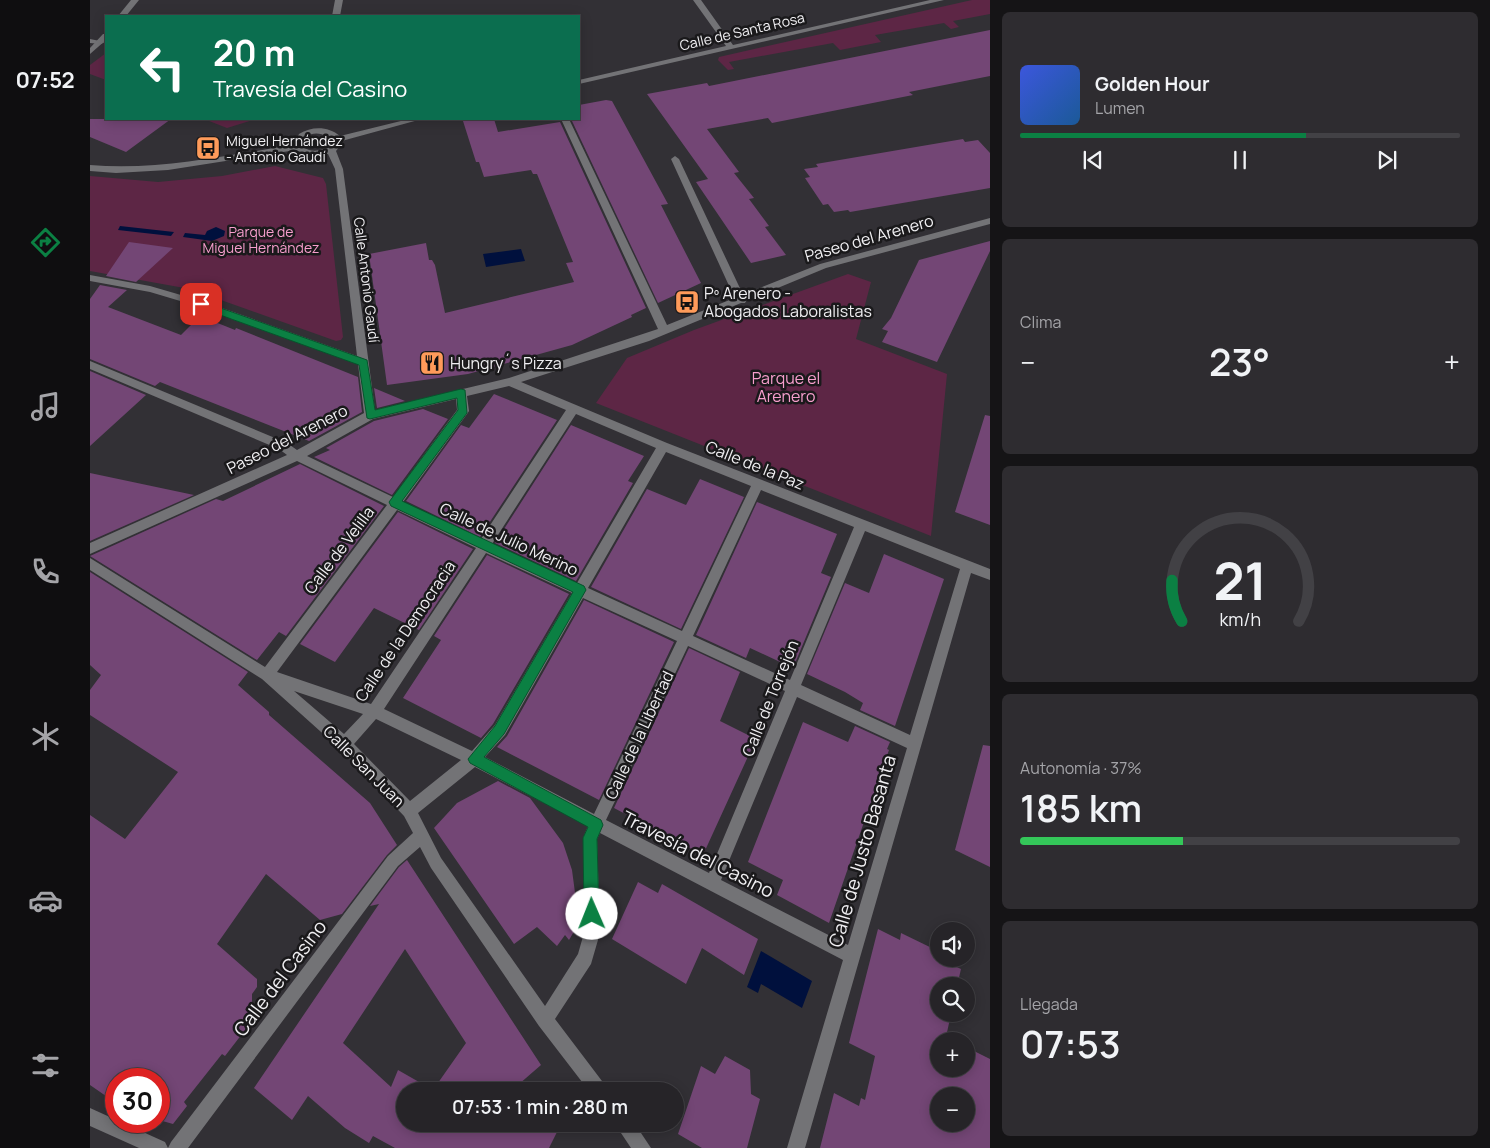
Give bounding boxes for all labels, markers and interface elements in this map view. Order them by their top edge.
street label: Calle de Santa Rosa [678,7,806,55]
text: 20 m [213,29,295,77]
icon: left [130,35,195,100]
text: 07:52 [15,65,75,95]
text: Golden Hour [1095,71,1209,97]
text: Travesía del Casino [213,74,407,104]
text: Lumen [1095,97,1145,119]
place label: Miguel Hernández - Antonio Gaudí [226,131,343,166]
bus stop icon: Miguel Hernández - Antonio Gaudí [195,135,221,161]
icon: previous [1079,146,1107,174]
icon: pause [1226,146,1254,174]
icon: next [1373,146,1401,174]
street label: Paseo del Arenero [802,209,936,267]
street label: Calle Antonio Gaudí [350,216,384,344]
park label: Parque de Miguel Hernández [203,222,319,257]
icon: directions [28,225,63,260]
place label: Pº Arenero - Abogados Laboralistas [704,282,872,322]
pin [180,283,222,325]
bus stop icon: Pº Arenero - Abogados Laboralistas [674,289,700,315]
icon: arrive [187,290,215,318]
text: Clima [1020,311,1061,333]
text: 23° [1209,335,1270,387]
text: − [1020,343,1035,381]
text: + [1444,343,1460,381]
restaurant icon: Hungry´s Pizza [419,350,445,376]
place label: Hungry´s Pizza [450,352,562,374]
park label: Parque el Arenero [752,367,820,407]
icon: music [28,389,63,424]
street label: Paseo del Arenero [223,399,351,479]
street label: Calle de la Paz [702,435,808,495]
street label: Calle de Julio Merino [436,497,582,581]
street label: Calle de Velilla [299,502,379,598]
text: 21 [1213,545,1267,616]
icon: phone [28,554,63,589]
street label: Calle de la Democracia [350,556,460,706]
text: km/h [1219,607,1261,631]
street label: Calle de Torrejón [737,636,803,760]
street label: Calle de la Libertad [600,667,678,803]
icon: climate [28,719,63,754]
street label: Calle San Juan [318,720,410,812]
street label: Calle de Justo Basanta [822,752,902,950]
text: Autonomía · 37% [1020,757,1142,779]
text: 185 km [1020,781,1142,833]
street label: Travesía del Casino [617,804,779,904]
icon: car [28,883,63,918]
position arrow [565,887,617,939]
street label: Calle del Casino [228,914,332,1042]
map controls [930,922,975,1132]
button: sound [930,922,975,967]
button: search [930,977,975,1022]
text: Llegada [1020,993,1078,1015]
text: 07:53 [1020,1017,1121,1069]
button: + [930,1032,975,1077]
icon: filters [28,1048,63,1083]
speed limit sign: 30 [105,1068,170,1133]
button: − [930,1087,975,1132]
text: 07:53 · 1 min · 280 m [452,1094,628,1120]

